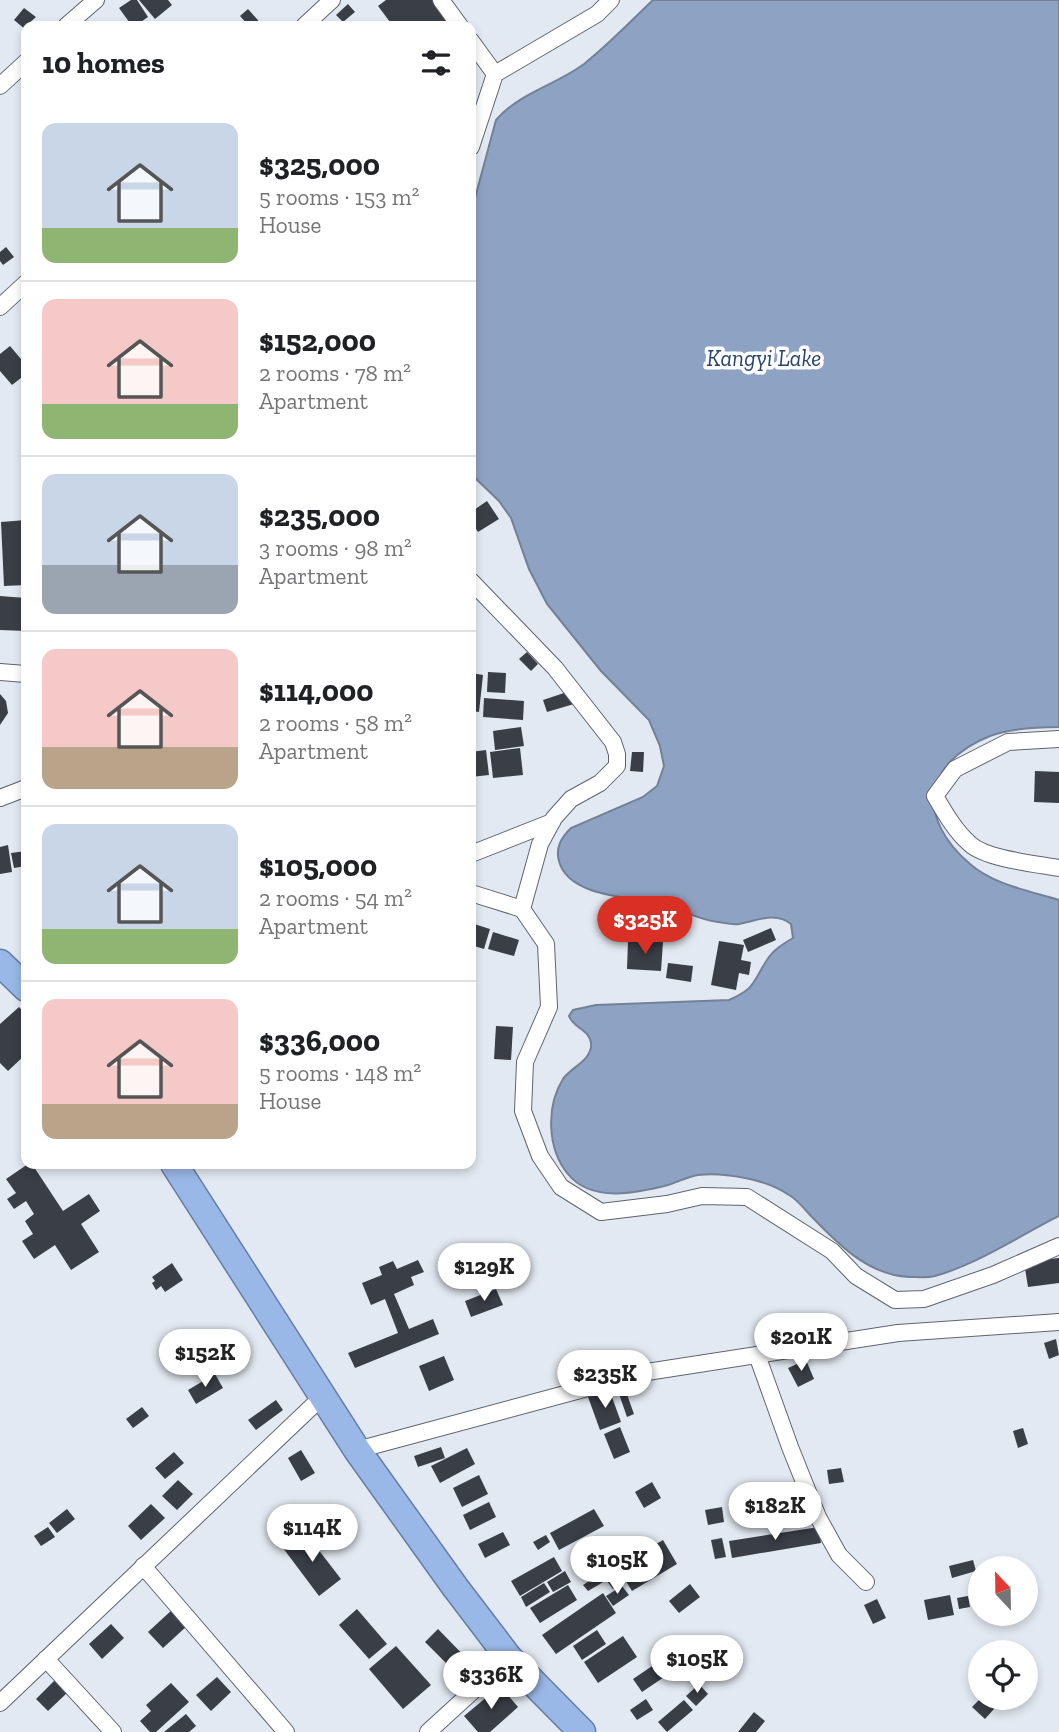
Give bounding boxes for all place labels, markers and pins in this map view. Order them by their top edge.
pin: $325K [596,897,694,956]
pin: $129K [435,1244,533,1303]
pin: $201K [752,1314,850,1373]
pin: $152K [156,1330,254,1389]
pin: $235K [556,1350,654,1410]
pin: $182K [726,1482,824,1542]
pin: $114K [263,1504,361,1564]
pin: $105K [568,1536,666,1596]
pin: $105K [648,1636,746,1695]
pin: $336K [442,1652,540,1711]

